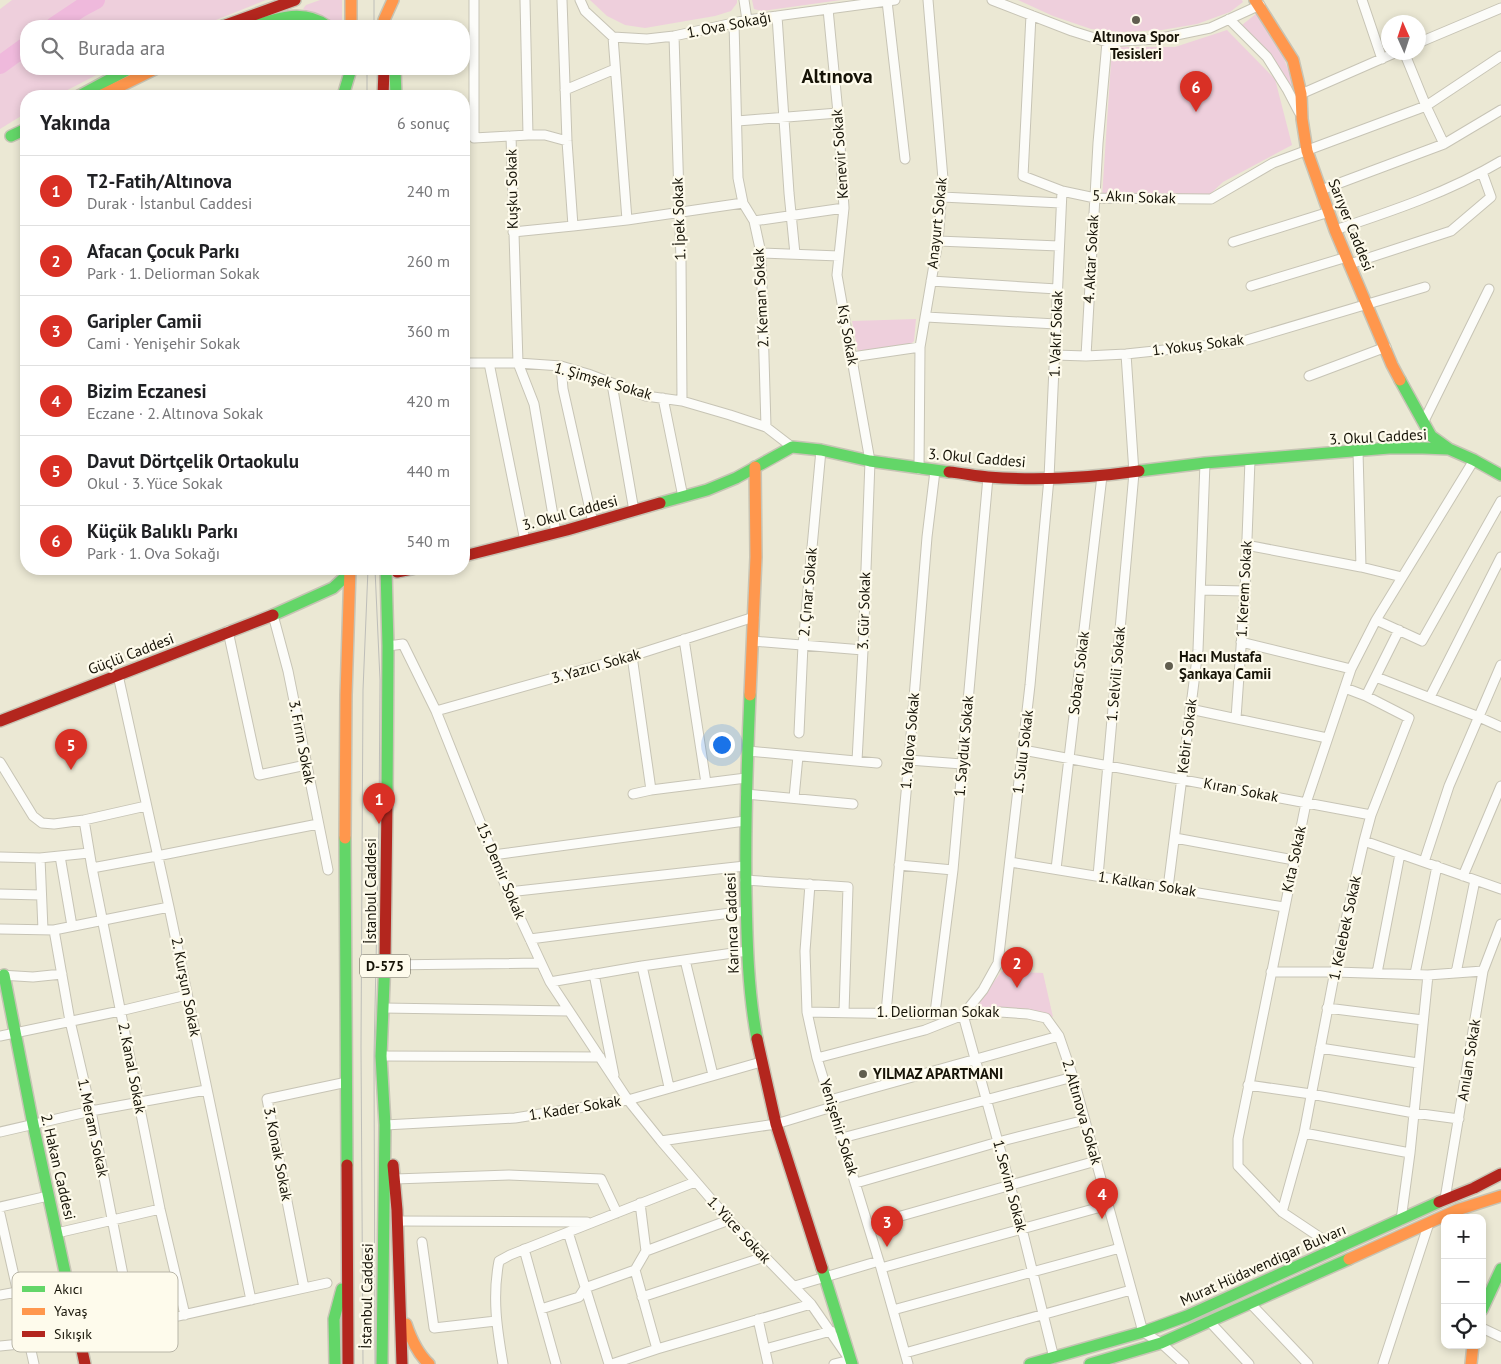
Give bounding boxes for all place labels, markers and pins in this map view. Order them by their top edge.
marker: Altınova Spor Tesisleri [1130,14,1142,26]
place label: Altınova Spor Tesisleri [1093,27,1180,63]
pin: 6 [1180,71,1212,112]
place label: Hacı Mustafa Şankaya Camii [1179,647,1271,683]
marker: Hacı Mustafa Şankaya Camii [1163,660,1175,672]
pin: 5 [55,729,87,770]
pin: 1 [363,783,395,824]
pin: 2 [1001,947,1033,988]
place label: YILMAZ APARTMANI [872,1064,1003,1083]
marker: YILMAZ APARTMANI [857,1068,869,1080]
pin: 4 [1086,1178,1118,1219]
pin: 3 [871,1206,903,1247]

